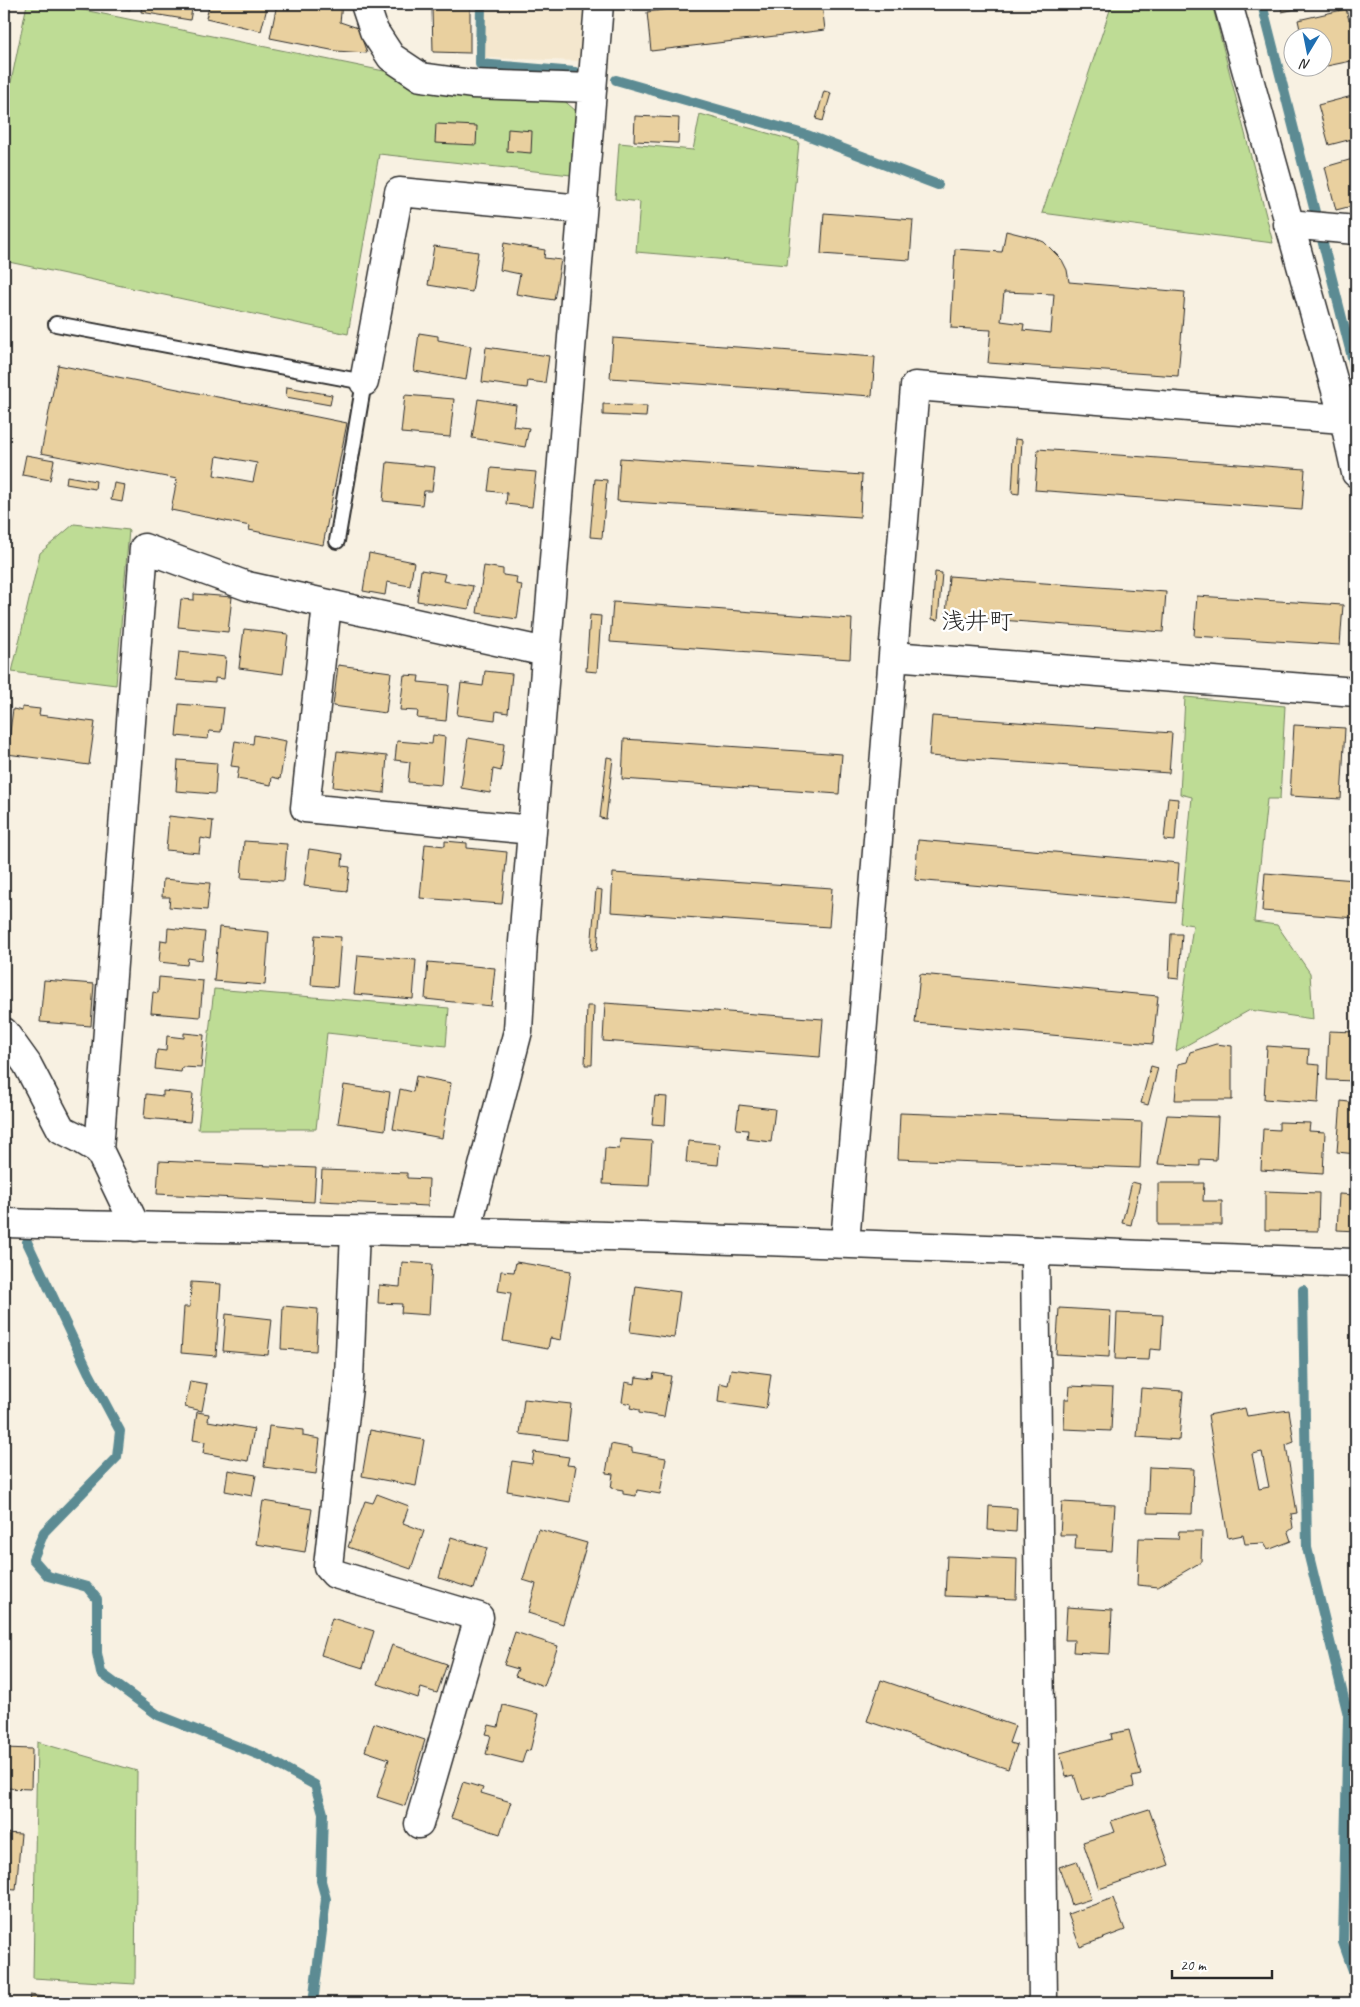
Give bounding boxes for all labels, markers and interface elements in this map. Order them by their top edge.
north arrow [1282,28,1332,78]
text: N [1298,55,1312,73]
district label: 浅井町 [941,606,1013,636]
scale bar [1172,1947,1272,1979]
text: 20 m [1180,1956,1207,1975]

